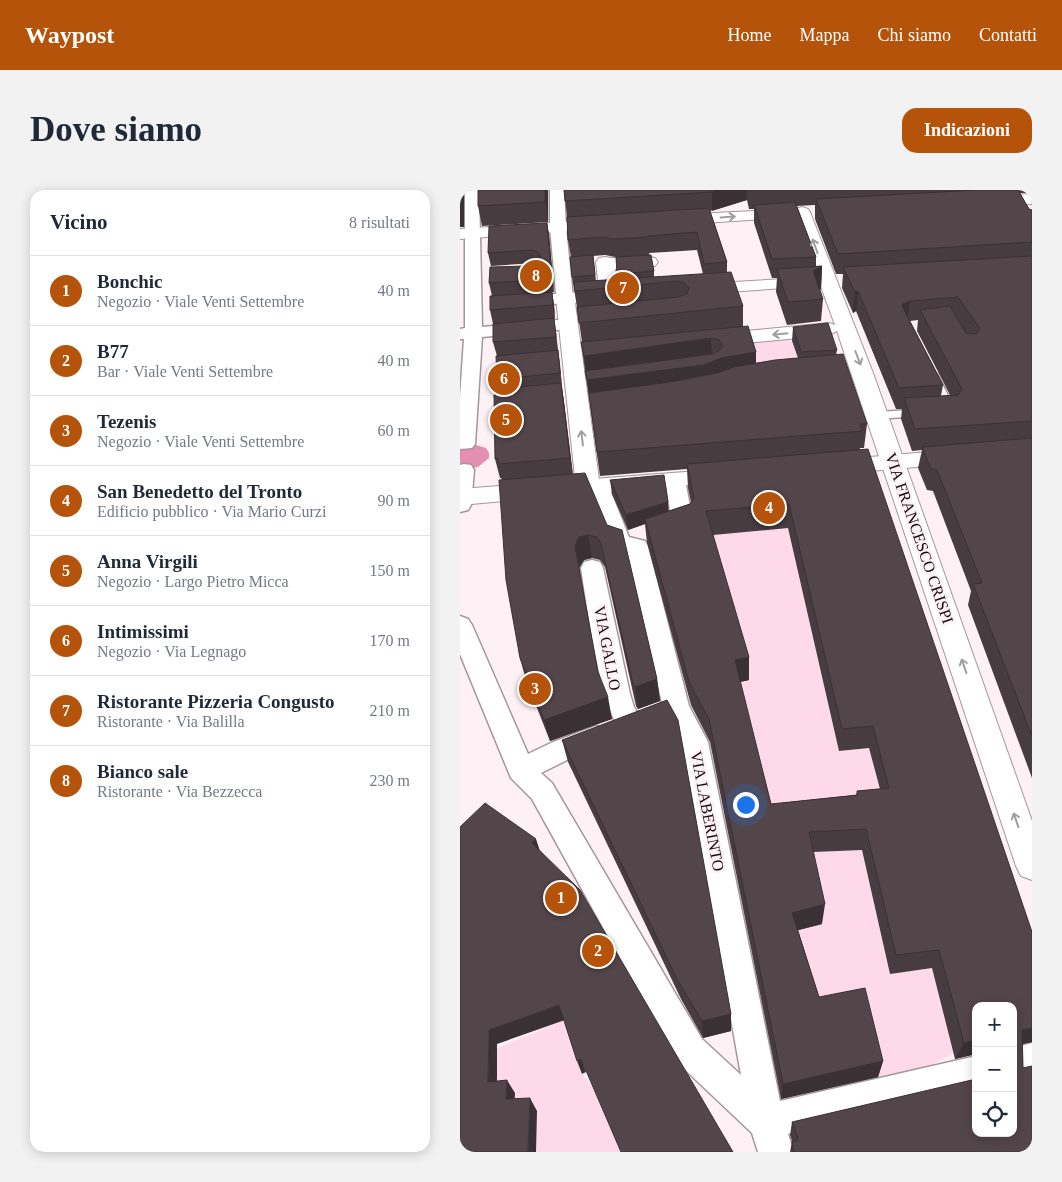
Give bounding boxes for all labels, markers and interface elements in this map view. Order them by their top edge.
text: Waypost [25,22,114,48]
text: Home [728,25,772,45]
text: Mappa [800,25,849,45]
text: Chi siamo [877,25,951,45]
text: Contatti [979,25,1037,45]
button: Indicazioni [902,108,1032,153]
text: Dove siamo [30,110,202,149]
text: Vicino [50,210,108,234]
one-way arrow [720,212,736,221]
text: 8 risultati [349,214,410,231]
one-way arrow [810,239,819,254]
pin: 8 [520,257,552,295]
pin: 7 [607,269,639,307]
text: Bonchic [97,271,162,292]
text: 1 [62,282,70,299]
text: 40 m [378,282,410,299]
text: Negozio · Viale Venti Settembre [97,293,304,310]
one-way arrow [772,329,788,339]
text: B77 [97,341,129,362]
one-way arrow [854,350,863,365]
text: 2 [62,352,70,369]
text: 40 m [378,352,410,369]
pin: 6 [488,360,520,398]
text: Bar · Viale Venti Settembre [97,363,273,380]
pin: 5 [490,401,522,439]
text: Tezenis [97,411,156,432]
text: 3 [62,422,70,439]
text: 60 m [378,422,410,439]
one-way arrow [577,430,587,446]
text: Negozio · Viale Venti Settembre [97,433,304,450]
street label: VIA FRANCESCO CRISPI [882,450,957,626]
text: San Benedetto del Tronto [97,481,302,502]
pin: 4 [753,489,785,527]
text: 4 [62,492,70,509]
text: 90 m [378,492,410,509]
text: Edificio pubblico · Via Mario Curzi [97,503,326,520]
text: Anna Virgili [97,551,198,572]
text: 5 [62,562,70,579]
text: 150 m [370,562,410,579]
text: Negozio · Largo Pietro Micca [97,573,289,590]
street label: VIA GALLO [591,604,624,692]
text: Intimissimi [97,621,189,642]
text: 6 [62,632,70,649]
text: 170 m [370,632,410,649]
text: Negozio · Via Legnago [97,643,246,660]
one-way arrow [959,658,969,674]
pin: 3 [519,670,551,708]
text: Ristorante Pizzeria Congusto [97,691,334,712]
text: 7 [62,702,70,719]
text: 210 m [370,702,410,719]
text: Ristorante · Via Balilla [97,713,245,730]
street label: VIA LABERINTO [688,750,727,873]
text: Bianco sale [97,761,188,782]
text: 8 [62,772,70,789]
text: 230 m [370,772,410,789]
text: Ristorante · Via Bezzecca [97,783,262,800]
your location [733,792,759,818]
one-way arrow [1011,812,1021,828]
pin: 1 [545,879,577,917]
pin: 2 [582,932,614,970]
map controls [972,1002,1017,1137]
button: + [972,1002,1017,1047]
button: − [972,1047,1017,1092]
button: locate [972,1092,1017,1137]

